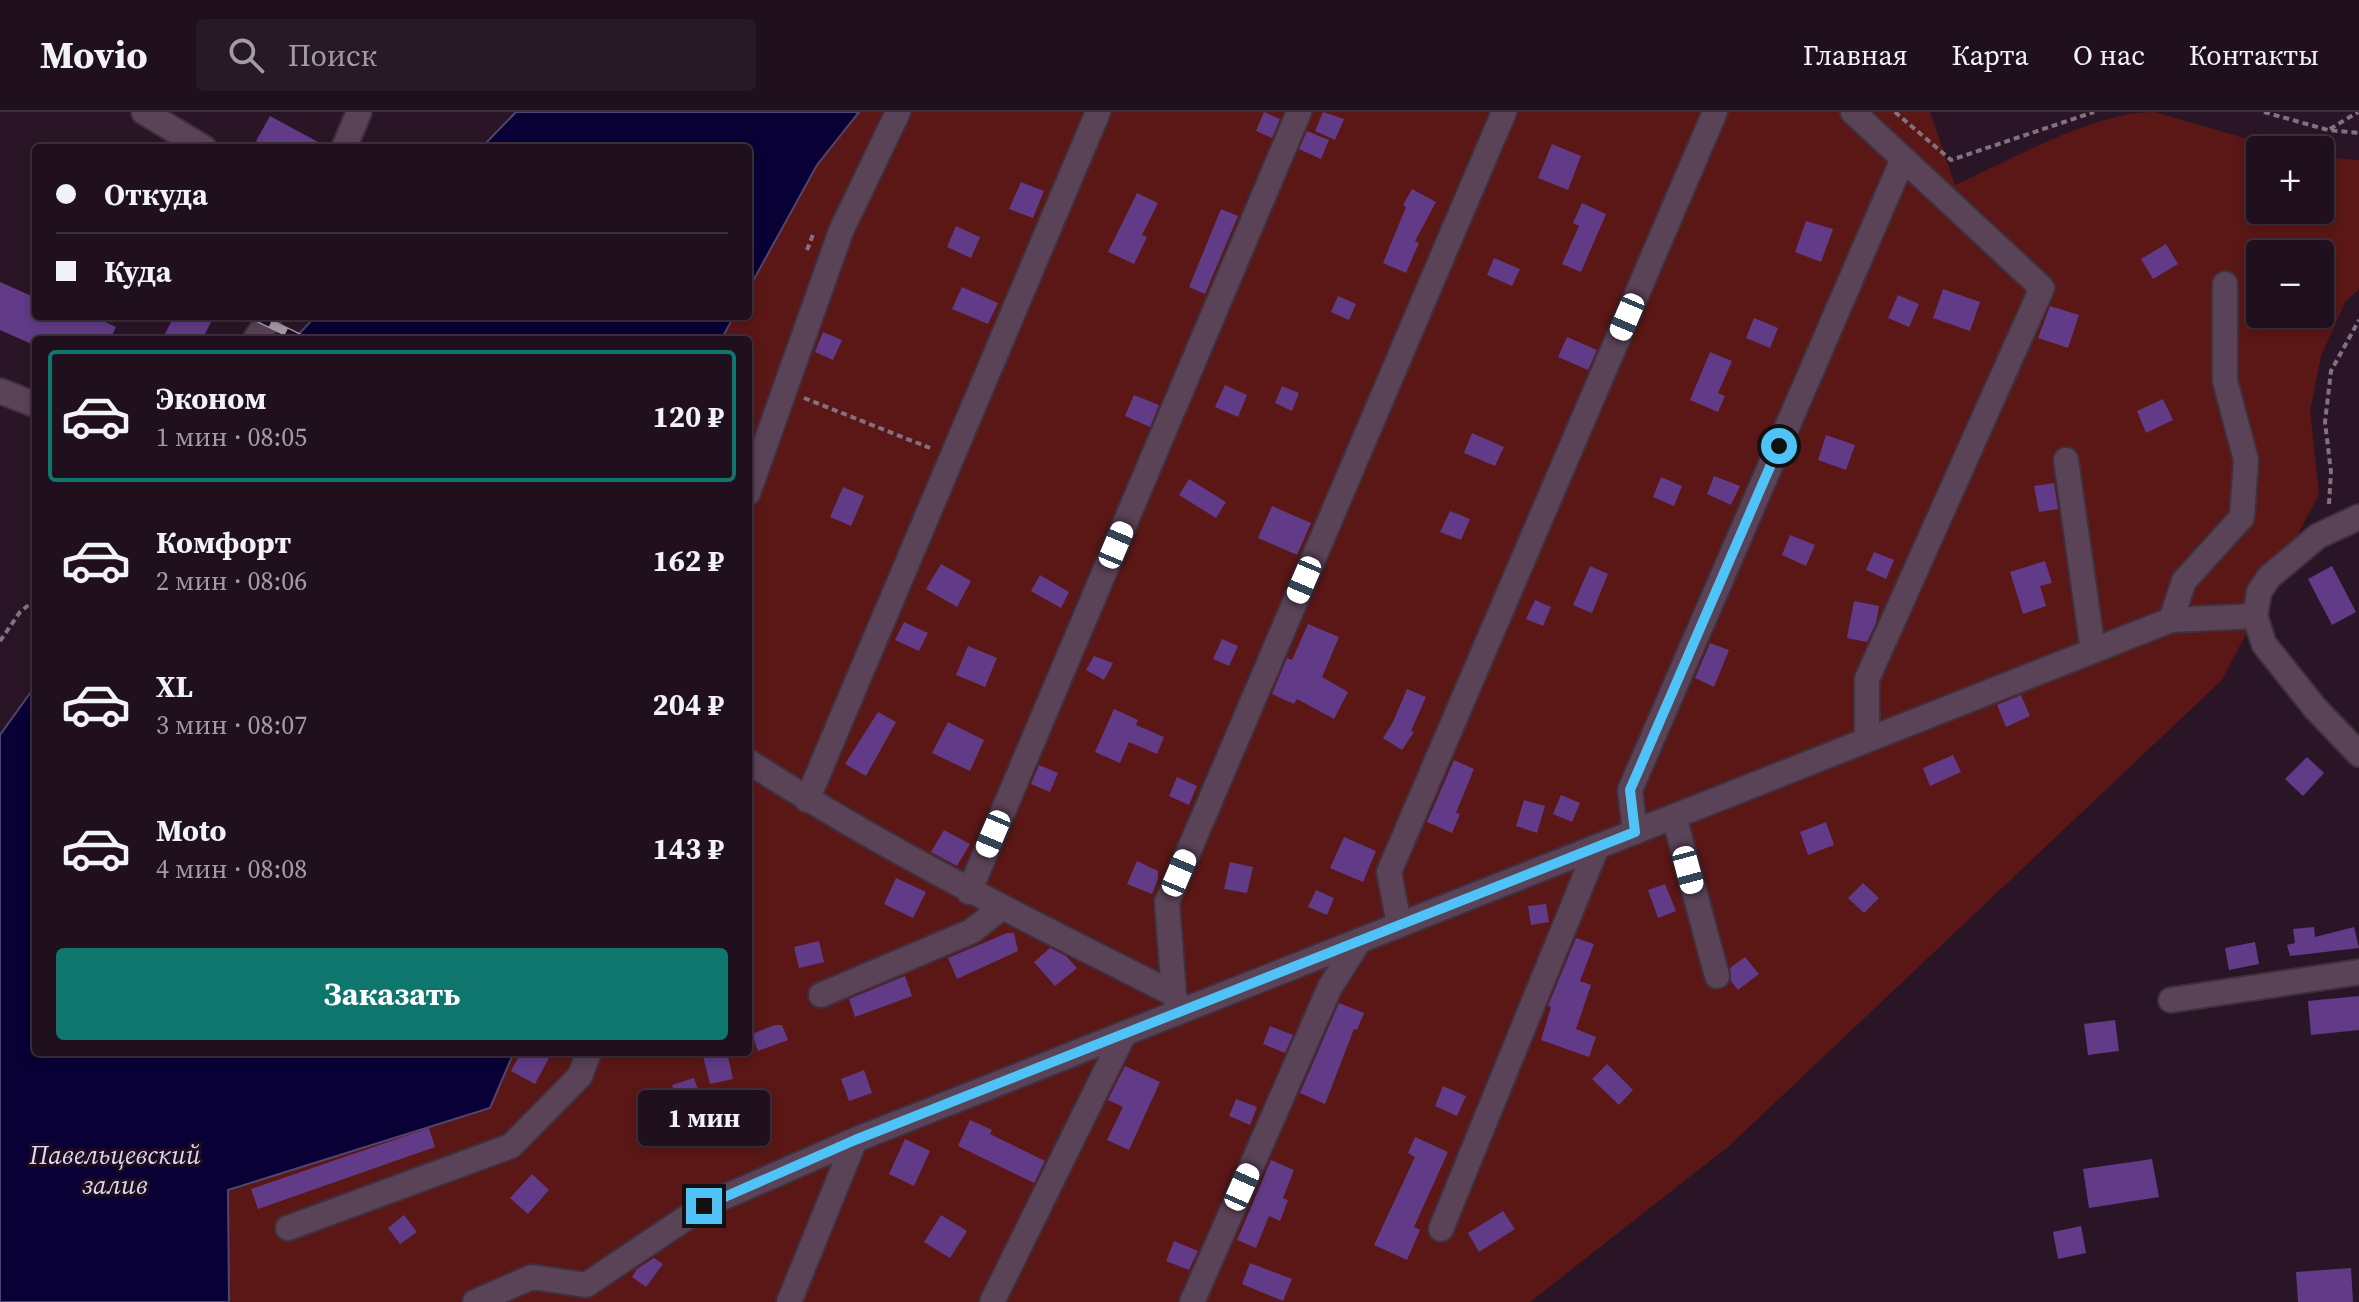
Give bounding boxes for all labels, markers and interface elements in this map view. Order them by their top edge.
search box [196,19,756,91]
text: Movio [40,29,148,81]
icon: search [224,33,268,77]
text: Поиск [288,35,377,76]
text: Главная [1803,36,1908,74]
text: Карта [1952,36,2029,74]
text: О нас [2073,36,2145,74]
text: Контакты [2189,36,2319,74]
map controls [2246,136,2334,328]
button: + [2246,136,2334,224]
text: Откуда [104,174,208,215]
button: − [2246,240,2334,328]
text: Куда [104,251,172,292]
car [1607,290,1647,344]
text: Эконом [156,378,267,419]
icon: car [60,380,132,452]
text: 120 ₽ [653,396,724,437]
text: 1 мин · 08:05 [156,419,307,455]
route start [1761,428,1797,464]
car [1096,518,1136,572]
text: Комфорт [156,522,291,563]
icon: car [60,524,132,596]
text: 162 ₽ [653,540,724,581]
car [1284,553,1324,607]
text: 2 мин · 08:06 [156,563,307,599]
text: XL [156,666,193,707]
icon: car [60,668,132,740]
text: 204 ₽ [653,684,724,725]
text: 3 мин · 08:07 [156,707,307,743]
car [973,807,1013,861]
text: Moto [156,810,227,851]
icon: car [60,812,132,884]
text: 143 ₽ [653,828,724,869]
car [1670,844,1706,896]
car [1159,846,1199,900]
text: 4 мин · 08:08 [156,851,307,887]
button: Заказать [56,948,728,1040]
callout: 1 мин [638,1090,770,1146]
text: 1 мин [668,1100,740,1136]
water label: Павельцевский залив [28,1137,201,1203]
car [1221,1160,1263,1214]
route end [686,1188,722,1224]

